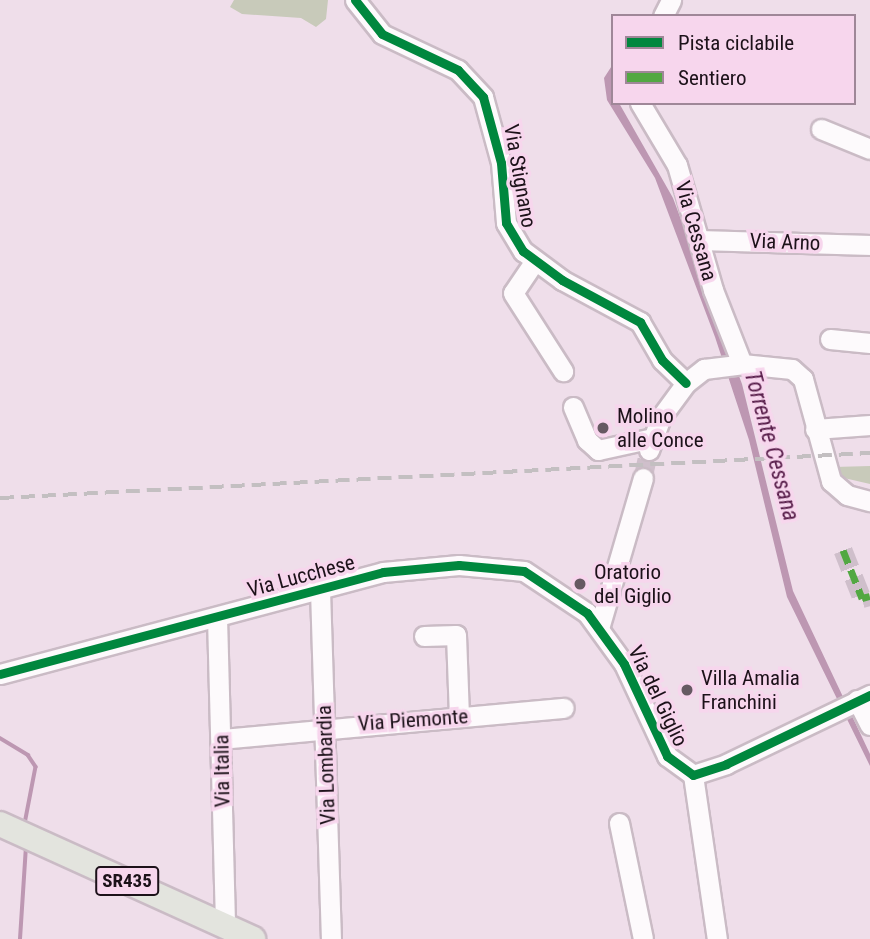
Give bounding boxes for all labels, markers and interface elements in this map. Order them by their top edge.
legend [611,14,856,105]
text: Pista ciclabile [678,31,794,55]
text: Sentiero [678,66,747,90]
street label: Via Stignano [499,122,541,230]
street label: Via Cessana [670,178,722,284]
street label: Via Arno [749,228,821,256]
water label: Torrente Cessana [738,368,804,524]
place label: Molino alle Conce [617,403,704,453]
marker: Molino alle Conce [595,420,611,436]
street label: Via Lucchese [245,550,357,602]
place label: Oratorio del Giglio [594,559,672,609]
marker: Oratorio del Giglio [572,576,588,592]
street label: Via del Giglio [623,641,693,751]
place label: Villa Amalia Franchini [701,665,800,715]
marker: Villa Amalia Franchini [679,682,695,698]
street label: Via Piemonte [357,704,469,736]
street label: Via Lombardia [311,705,341,825]
street label: Via Italia [209,734,235,808]
road number: SR435 [94,866,160,897]

